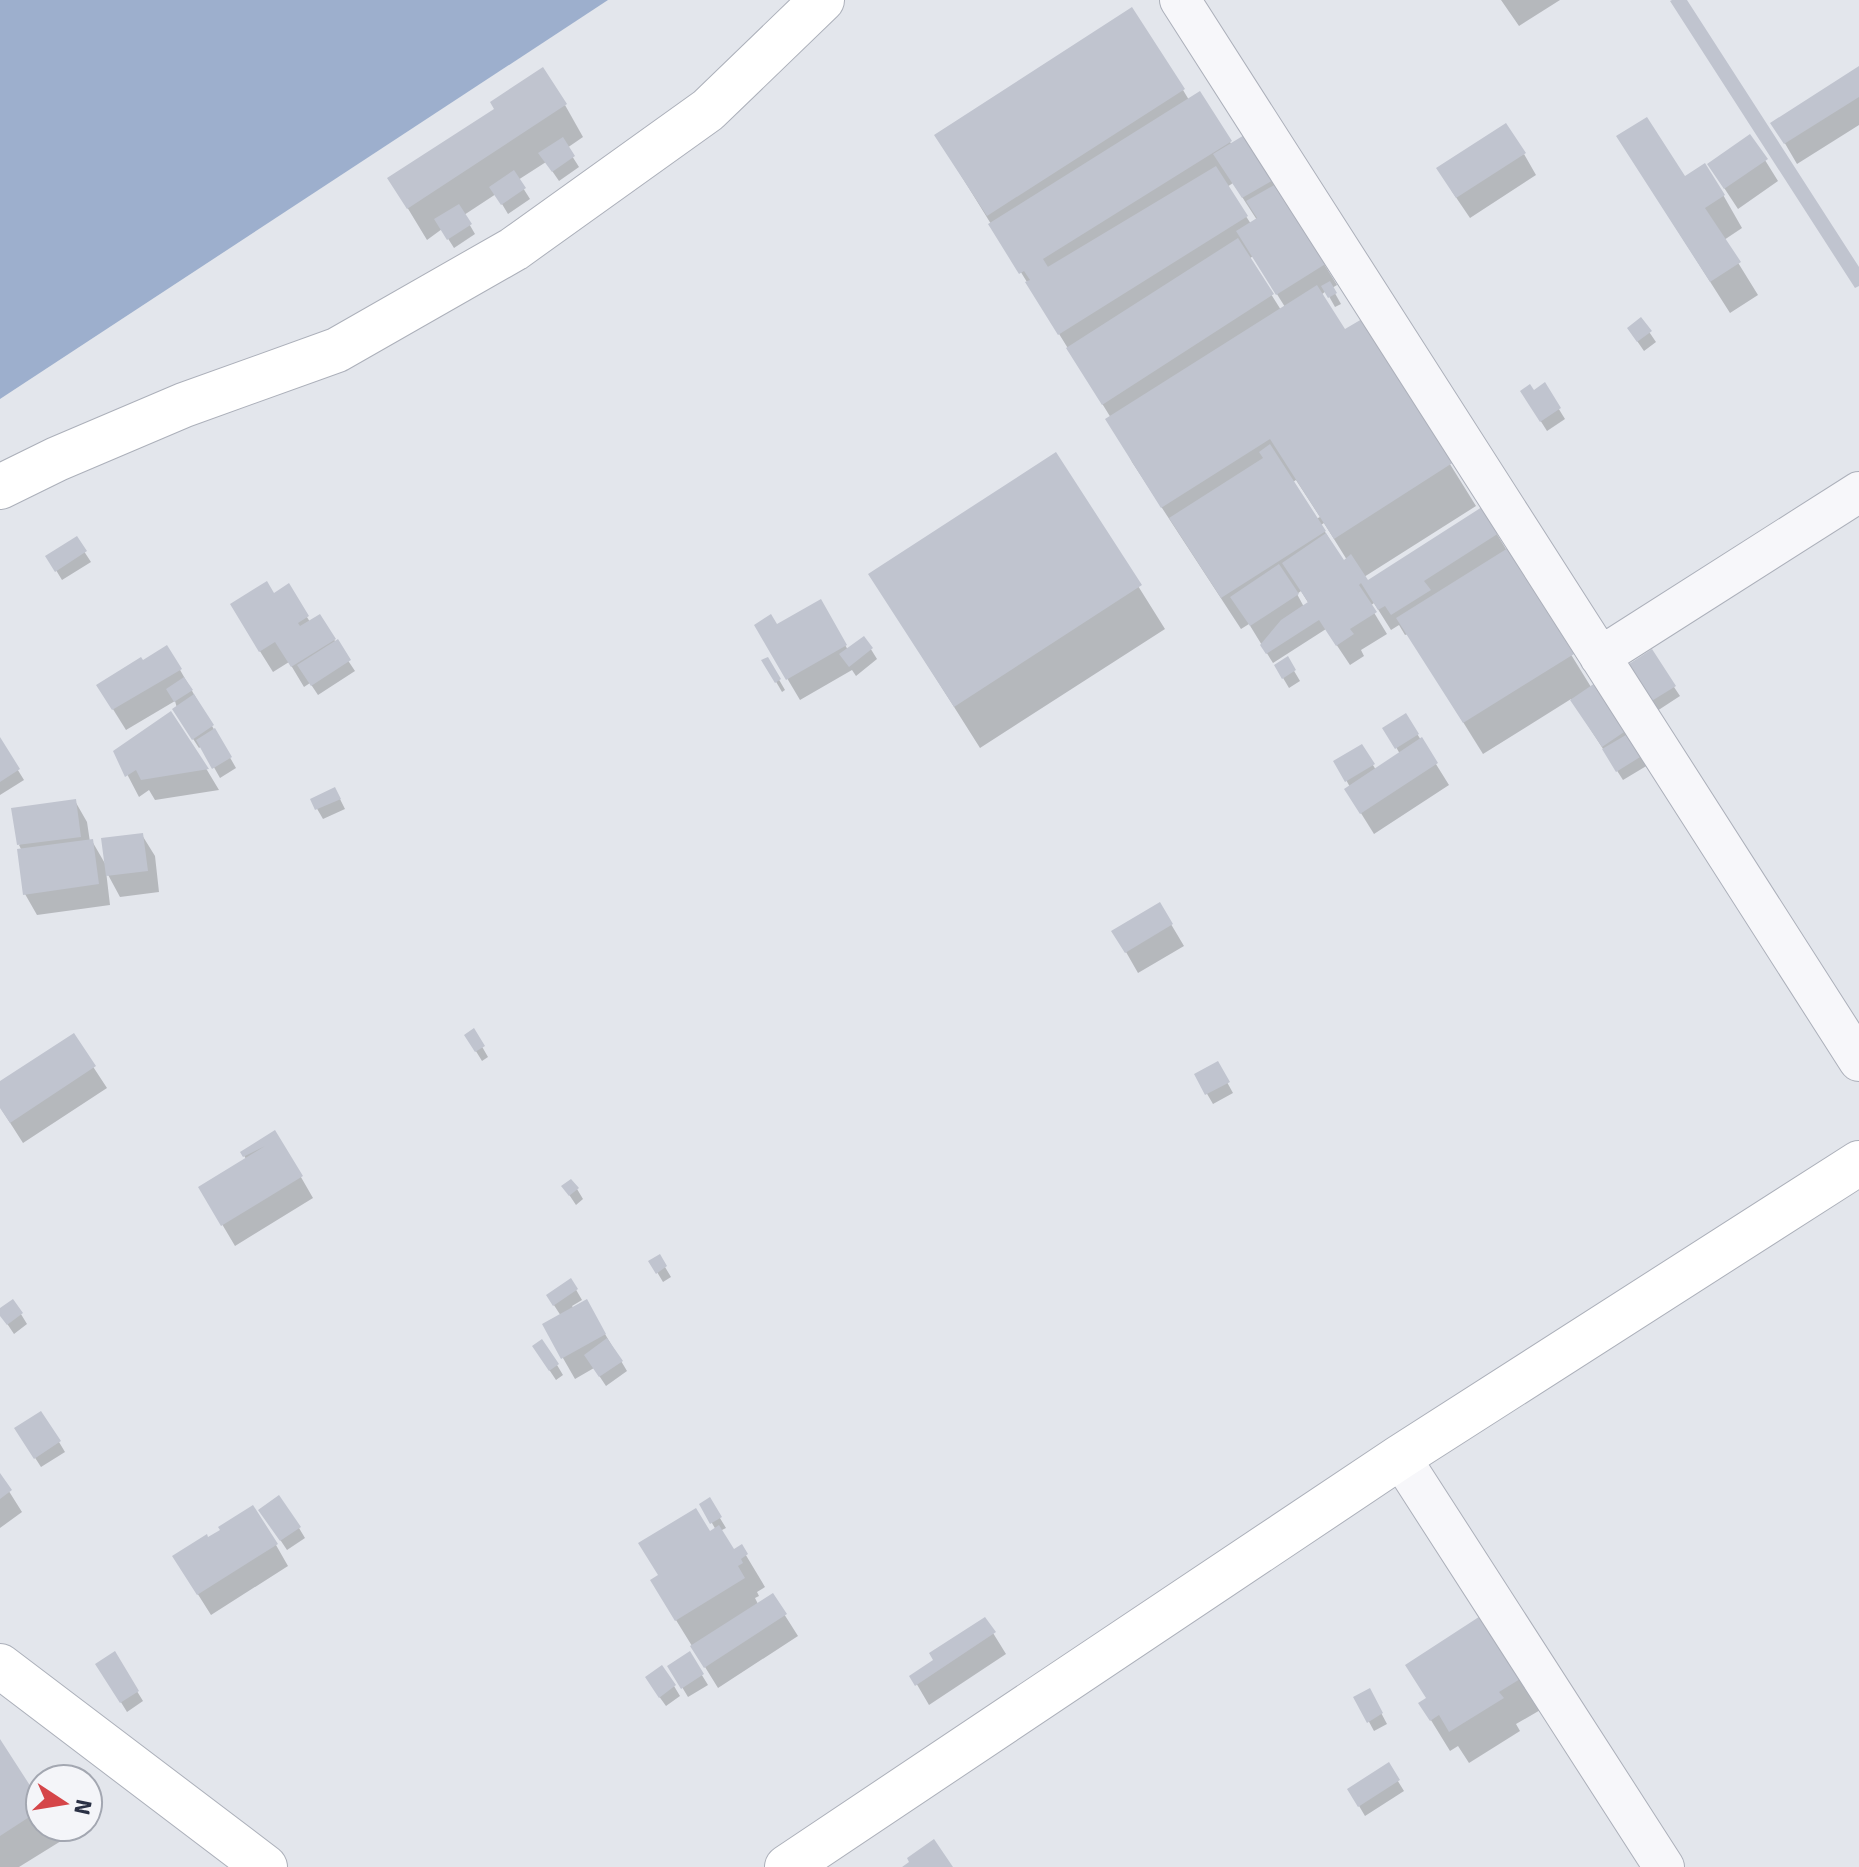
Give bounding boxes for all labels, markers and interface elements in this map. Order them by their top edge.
north arrow [24,1763,104,1843]
text: N [68,1797,98,1817]

